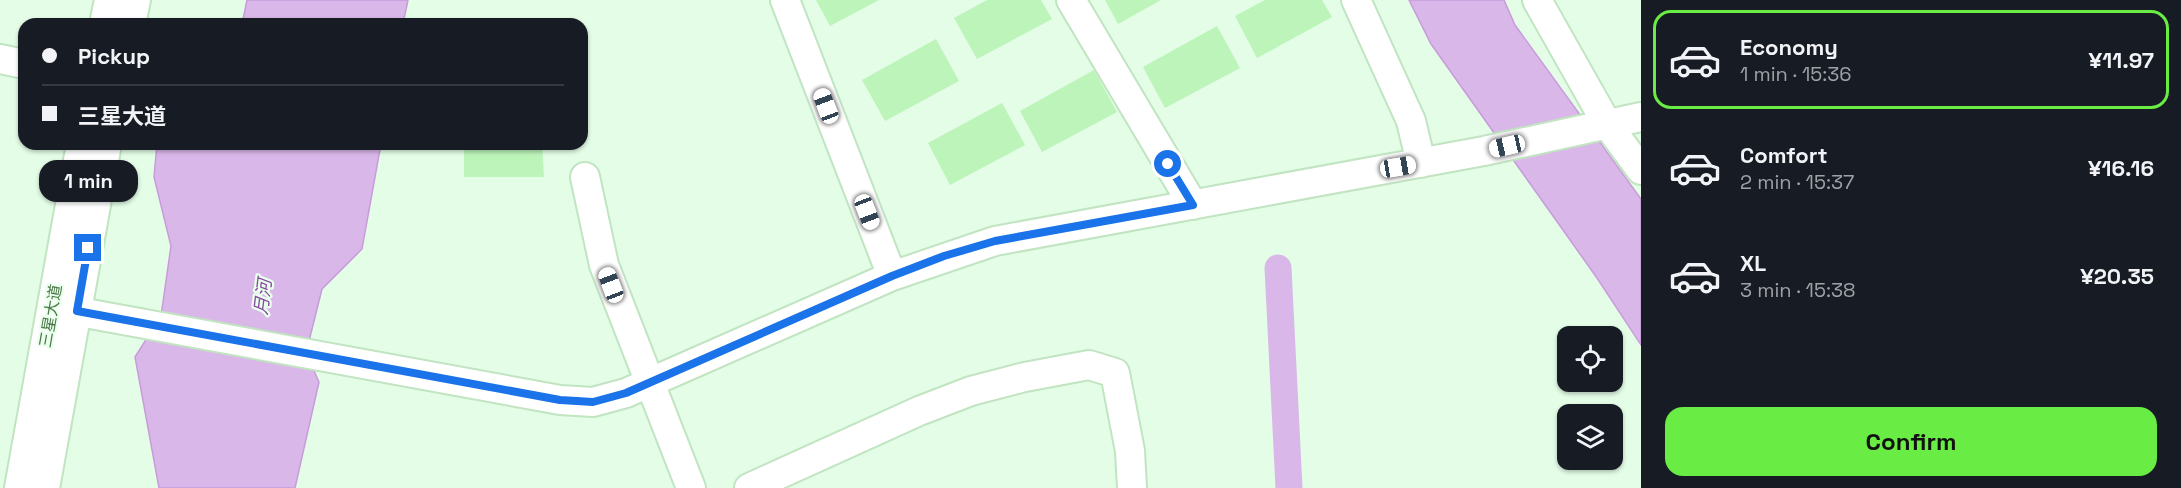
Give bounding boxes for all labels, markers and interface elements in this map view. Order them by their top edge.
icon: car [1668,33,1722,87]
text: Economy [1740,33,1838,61]
text: Pickup [78,42,150,70]
text: ¥11.97 [2089,46,2154,74]
text: 1 min · 15:36 [1740,61,1852,87]
car [811,86,841,126]
text: 三星大道 [78,102,166,130]
car [1487,133,1527,159]
icon: car [1668,141,1722,195]
text: Comfort [1740,141,1828,169]
route start [1154,150,1181,177]
text: ¥16.16 [2088,154,2154,182]
car [1379,155,1417,179]
callout: 1 min [38,161,138,203]
text: 1 min [64,168,113,194]
text: 2 min · 15:37 [1740,169,1854,195]
car [852,192,882,232]
route end [74,234,101,261]
icon: car [1668,249,1722,303]
text: XL [1740,249,1766,277]
text: ¥20.35 [2080,262,2154,290]
car [596,265,626,305]
water label: 月河 [249,275,276,316]
text: 3 min · 15:38 [1740,277,1856,303]
street label: 三星大道 [35,283,66,349]
map controls [1557,326,1623,470]
button: locate [1557,326,1623,392]
button: layers [1557,404,1623,470]
button: Confirm [1665,407,2157,476]

